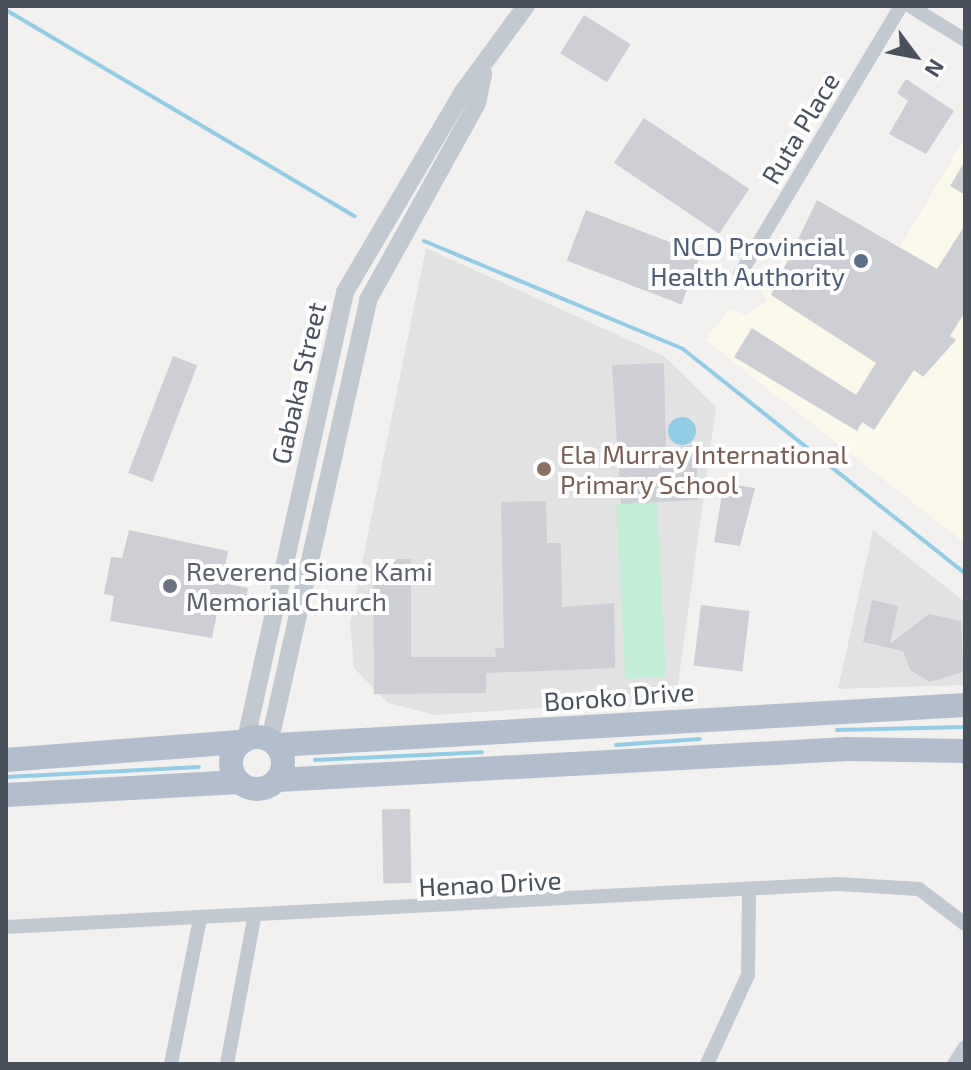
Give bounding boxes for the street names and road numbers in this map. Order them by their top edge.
street label: Ruta Place [755,67,845,189]
street label: Gabaka Street [264,299,332,467]
street label: Boroko Drive [543,675,695,717]
street label: Henao Drive [418,864,562,902]

